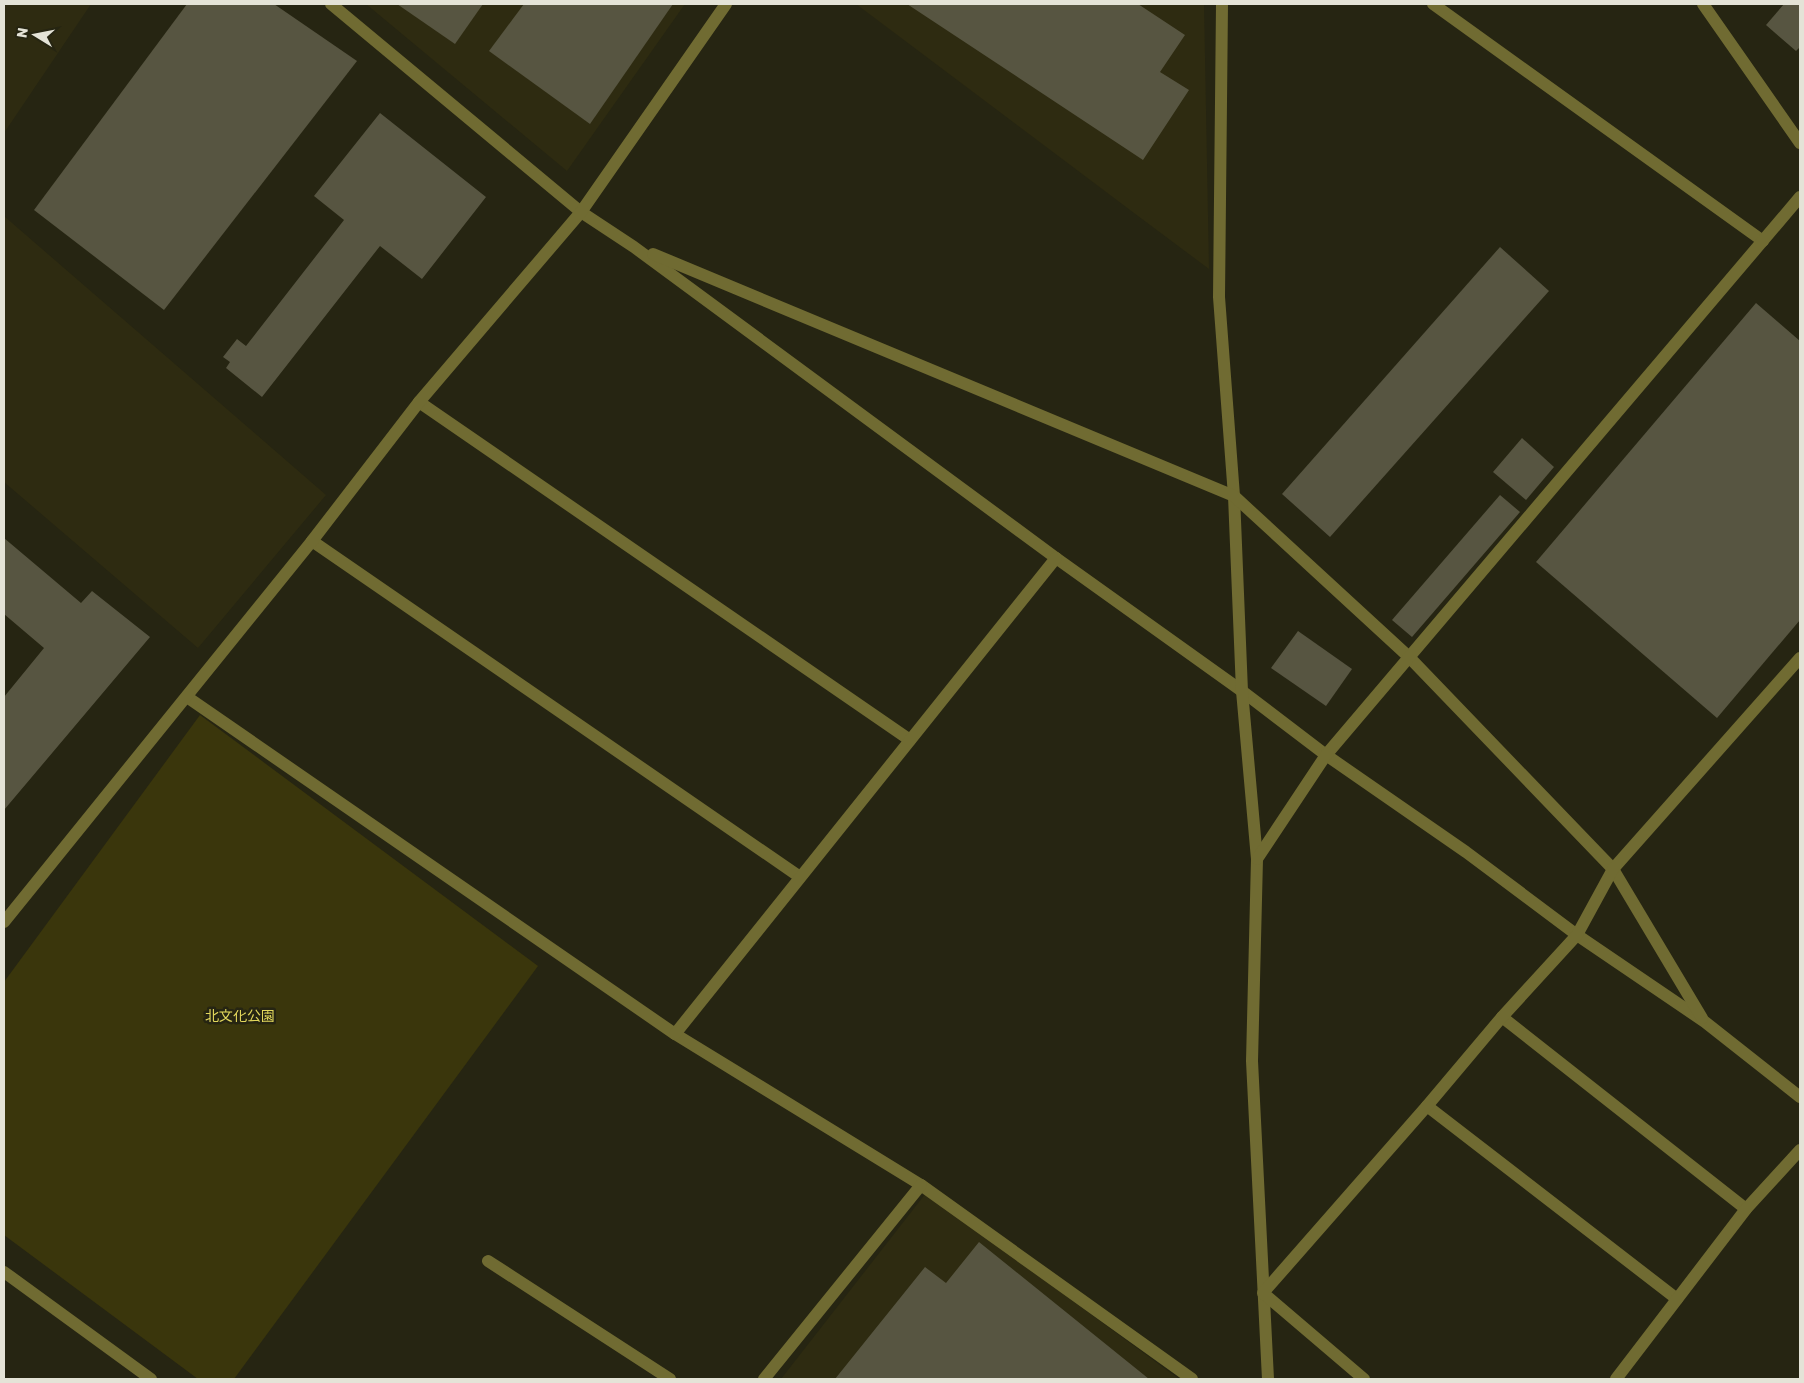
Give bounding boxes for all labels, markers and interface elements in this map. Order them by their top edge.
north arrow [10,10,60,60]
text: N [13,26,32,39]
park label: 北文化公園 [205,1008,275,1025]

